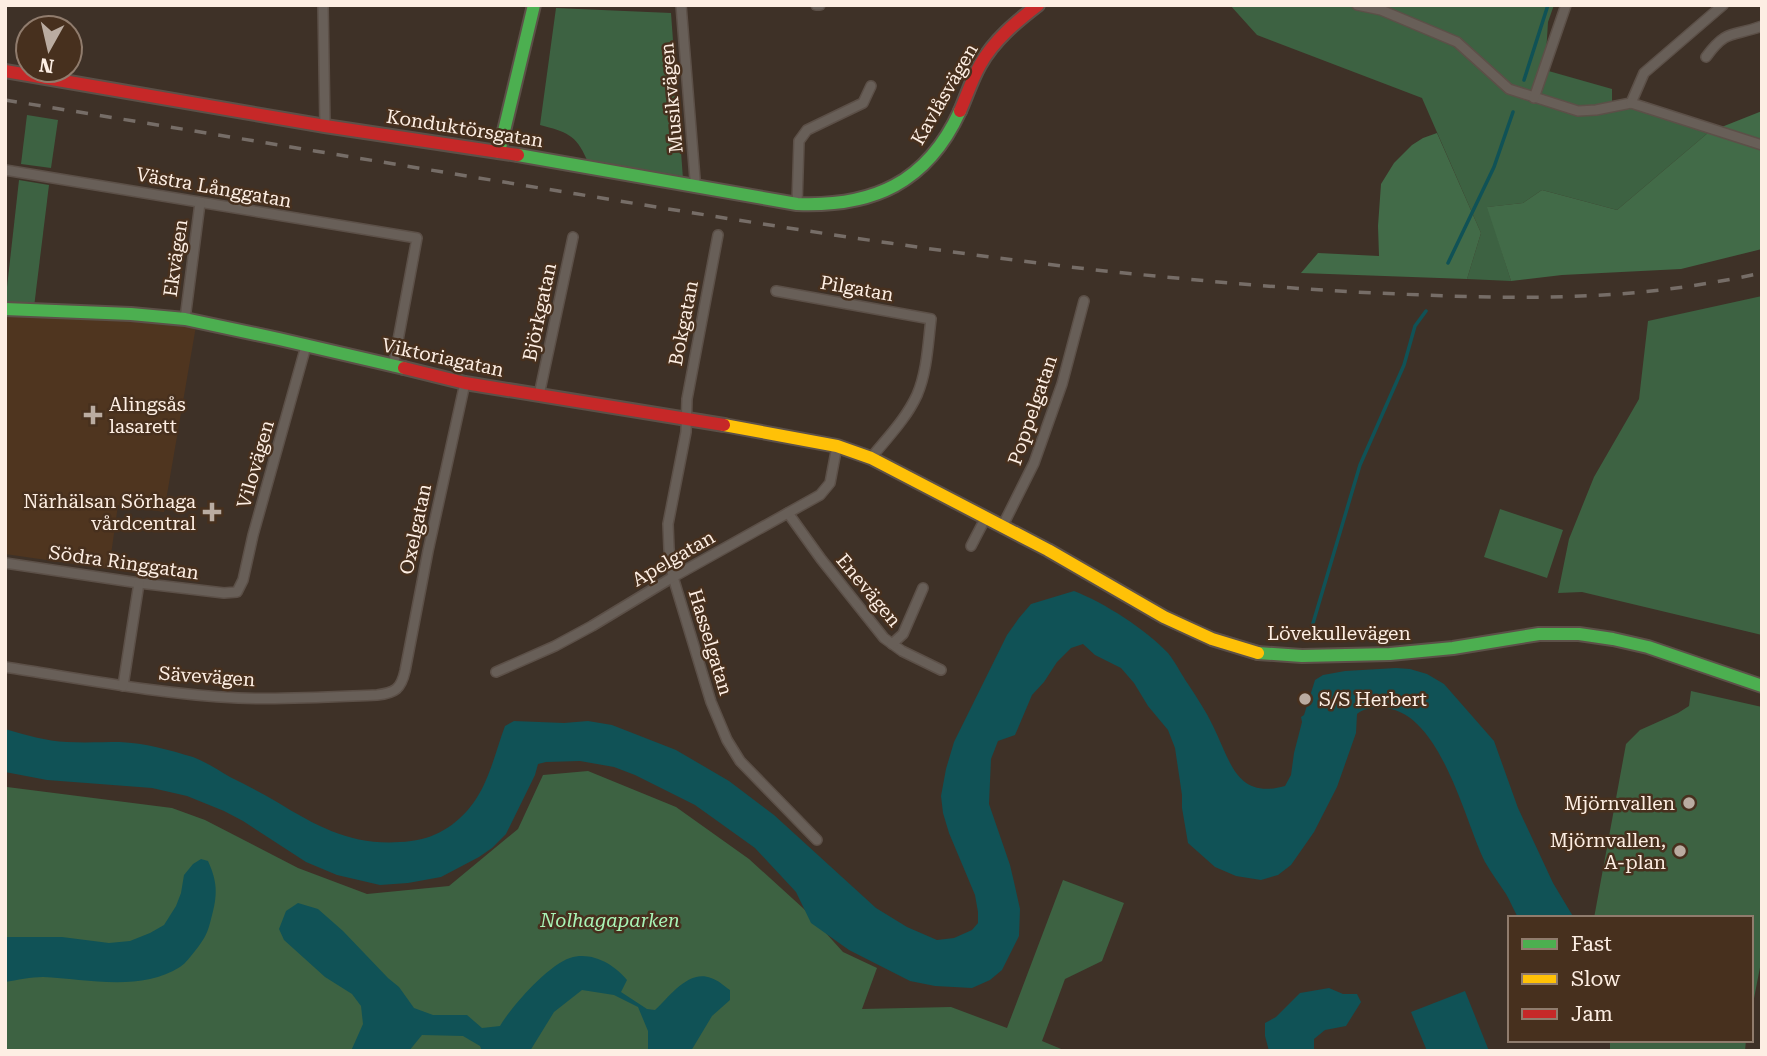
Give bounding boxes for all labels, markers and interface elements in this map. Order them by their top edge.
north arrow [14,14,84,84]
street label: Kavlåsvägen [906,39,983,149]
street label: Musikvägen [655,42,688,154]
text: N [37,53,56,78]
street label: Konduktörsgatan [385,105,545,152]
street label: Västra Långgatan [134,162,294,213]
street label: Ekvägen [159,218,192,298]
street label: Björkgatan [518,261,561,363]
street label: Pilgatan [818,271,896,306]
street label: Bokgatan [664,278,703,368]
street label: Viktoriagatan [380,333,506,382]
street label: Poppelgatan [1003,352,1062,468]
place label: Alingsås lasarett [109,393,186,438]
marker: Alingsås lasarett [83,405,103,425]
street label: Vilovägen [232,418,279,511]
street label: Oxelgatan [395,482,436,576]
place label: Närhälsan Sörhaga vårdcentral [23,490,197,535]
marker: Närhälsan Sörhaga vårdcentral [202,502,222,522]
street label: Apelgatan [628,526,719,591]
street label: Södra Ringgatan [47,541,200,584]
street label: Enevägen [831,549,906,632]
street label: Hasselgatan [683,586,738,698]
street label: Lövekullevägen [1267,622,1411,645]
street label: Sävevägen [158,662,256,691]
place label: S/S Herbert [1319,688,1427,711]
marker: S/S Herbert [1297,691,1313,707]
place label: Mjörnvallen [1564,792,1675,815]
marker: Mjörnvallen [1681,795,1697,811]
place label: Mjörnvallen, A-plan [1550,829,1666,874]
marker: Mjörnvallen, A-plan [1672,843,1688,859]
park label: Nolhagaparken [539,909,680,932]
legend [1508,916,1753,1042]
text: Fast [1571,932,1612,956]
text: Slow [1571,967,1621,991]
text: Jam [1571,1002,1613,1026]

